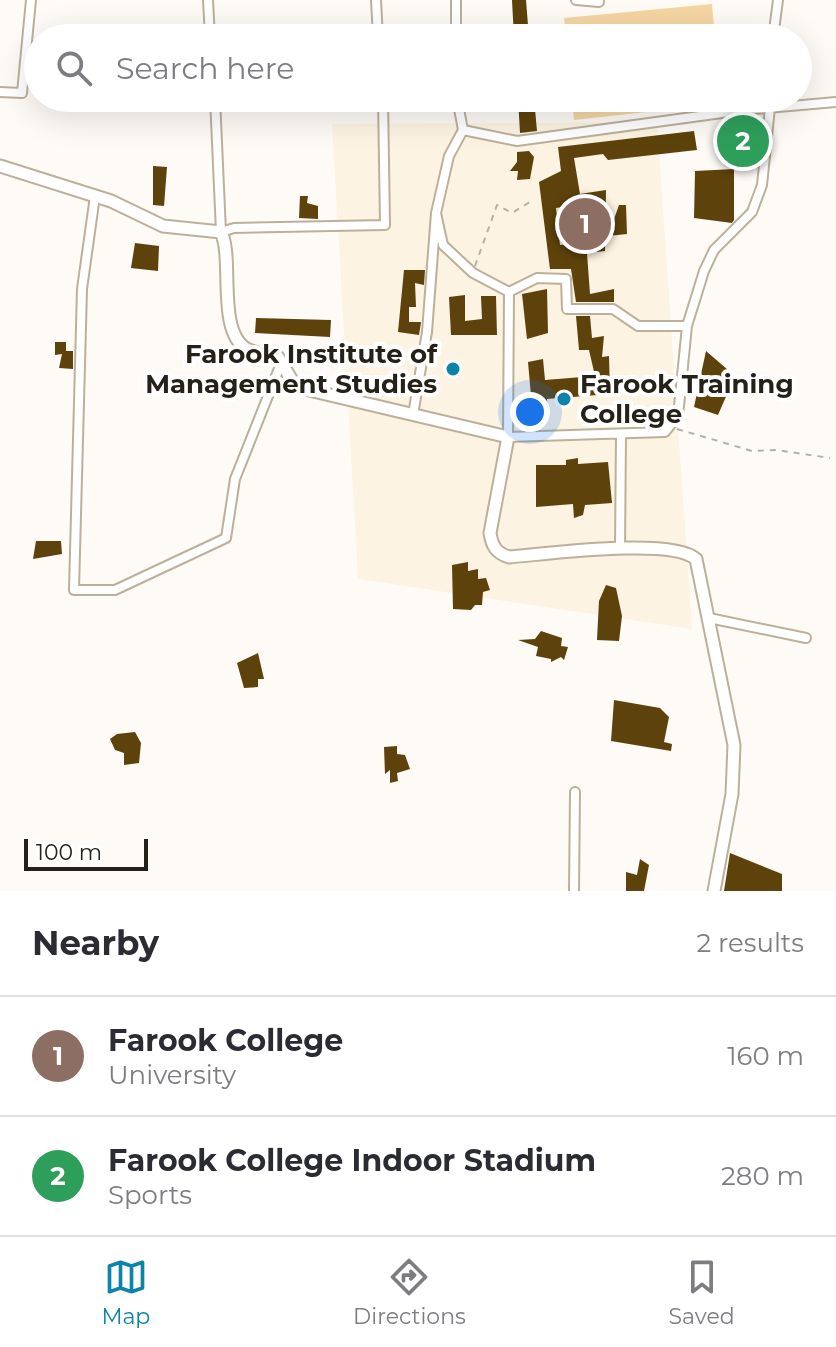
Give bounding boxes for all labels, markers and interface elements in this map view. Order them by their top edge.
search box [24,24,812,112]
icon: search [52,46,96,90]
text: Search here [116,50,294,87]
pin: 2 [717,111,769,171]
pin: 1 [559,194,611,254]
place label: Farook Institute of Management Studies [145,338,438,400]
marker: Farook Institute of Management Studies [444,360,462,378]
place label: Farook Training College [580,368,794,430]
marker: Farook Training College [555,390,573,408]
your location [510,392,550,432]
scale bar [24,835,148,871]
text: 100 m [36,839,102,866]
text: Nearby [32,922,159,964]
text: 2 results [696,927,804,959]
text: Farook College [108,1022,343,1059]
text: 1 [53,1040,63,1072]
text: 160 m [727,1040,804,1072]
text: University [108,1059,236,1091]
text: Farook College Indoor Stadium [108,1142,596,1179]
text: 2 [50,1160,66,1192]
text: 280 m [721,1160,804,1192]
text: Sports [108,1179,192,1211]
tab: Map [101,1255,150,1330]
tab: Directions [353,1255,466,1330]
tab: Saved [669,1255,735,1330]

